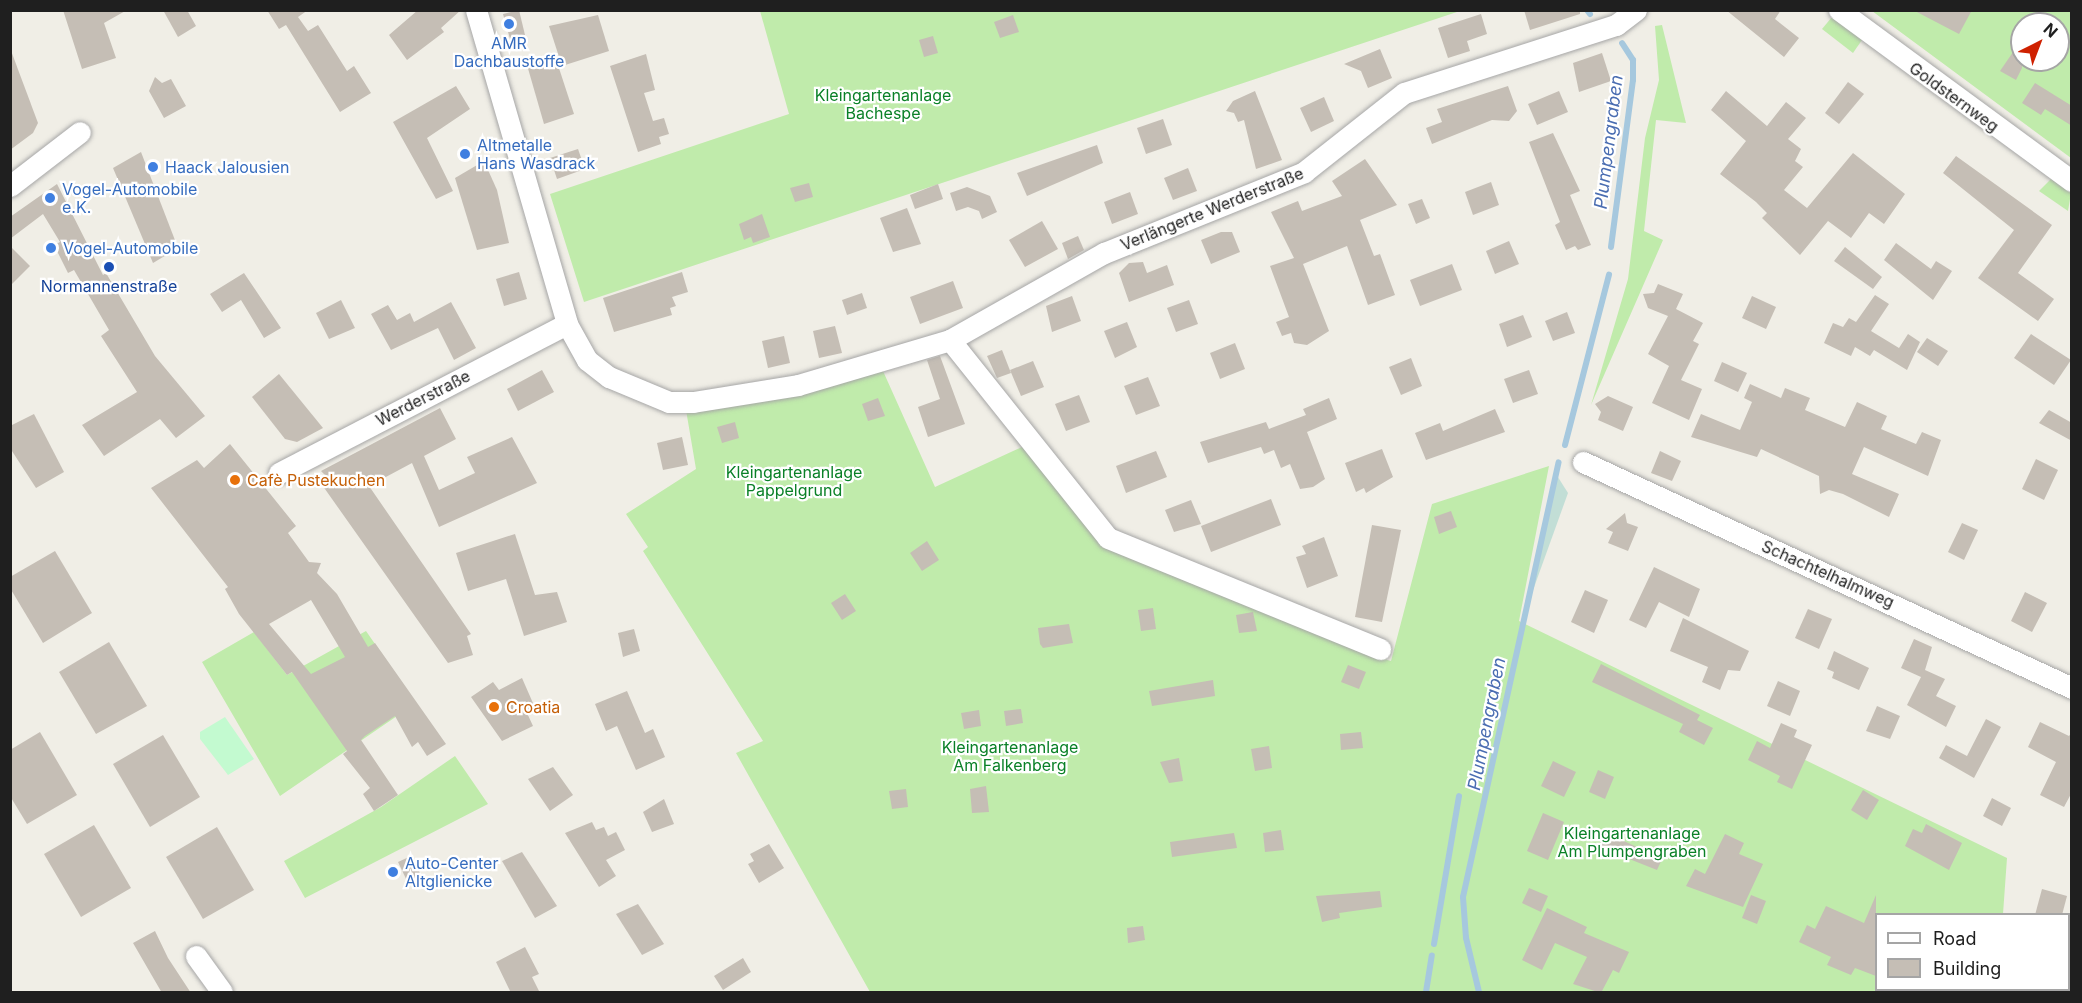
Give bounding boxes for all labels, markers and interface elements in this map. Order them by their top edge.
north arrow [2010,12,2070,72]
marker: AMR Dachbaustoffe [502,17,516,31]
text: N [2039,19,2062,42]
place label: AMR Dachbaustoffe [454,33,564,71]
street label: Goldsternweg [1906,58,2002,136]
water label: Plumpengraben [1590,74,1628,210]
park label: Kleingartenanlage Bachespe [815,85,951,123]
place label: Altmetalle Hans Wasdrack [477,135,595,173]
marker: Altmetalle Hans Wasdrack [458,147,472,161]
place label: Haack Jalousien [165,157,289,177]
marker: Haack Jalousien [146,160,160,174]
street label: Verlängerte Werderstraße [1118,163,1306,255]
place label: Vogel-Automobile e.K. [62,179,197,217]
marker: Vogel-Automobile e.K. [43,191,57,205]
place label: Vogel-Automobile [63,238,198,258]
marker: Vogel-Automobile [44,241,58,255]
marker: Normannenstraße [102,260,116,274]
place label: Normannenstraße [41,276,177,296]
street label: Werderstraße [373,366,473,430]
park label: Kleingartenanlage Pappelgrund [726,462,862,500]
place label: Cafè Pustekuchen [247,470,385,490]
marker: Cafè Pustekuchen [228,473,242,487]
street label: Schachtelhalmweg [1759,536,1897,612]
water label: Plumpengraben [1464,656,1510,792]
place label: Croatia [506,697,560,717]
marker: Croatia [487,700,501,714]
park label: Kleingartenanlage Am Falkenberg [942,737,1078,775]
park label: Kleingartenanlage Am Plumpengraben [1557,823,1707,861]
place label: Auto-Center Altglienicke [405,853,498,891]
marker: Auto-Center Altglienicke [386,865,400,879]
legend [1875,913,2070,991]
text: Road [1933,928,1976,949]
text: Building [1933,958,2001,979]

